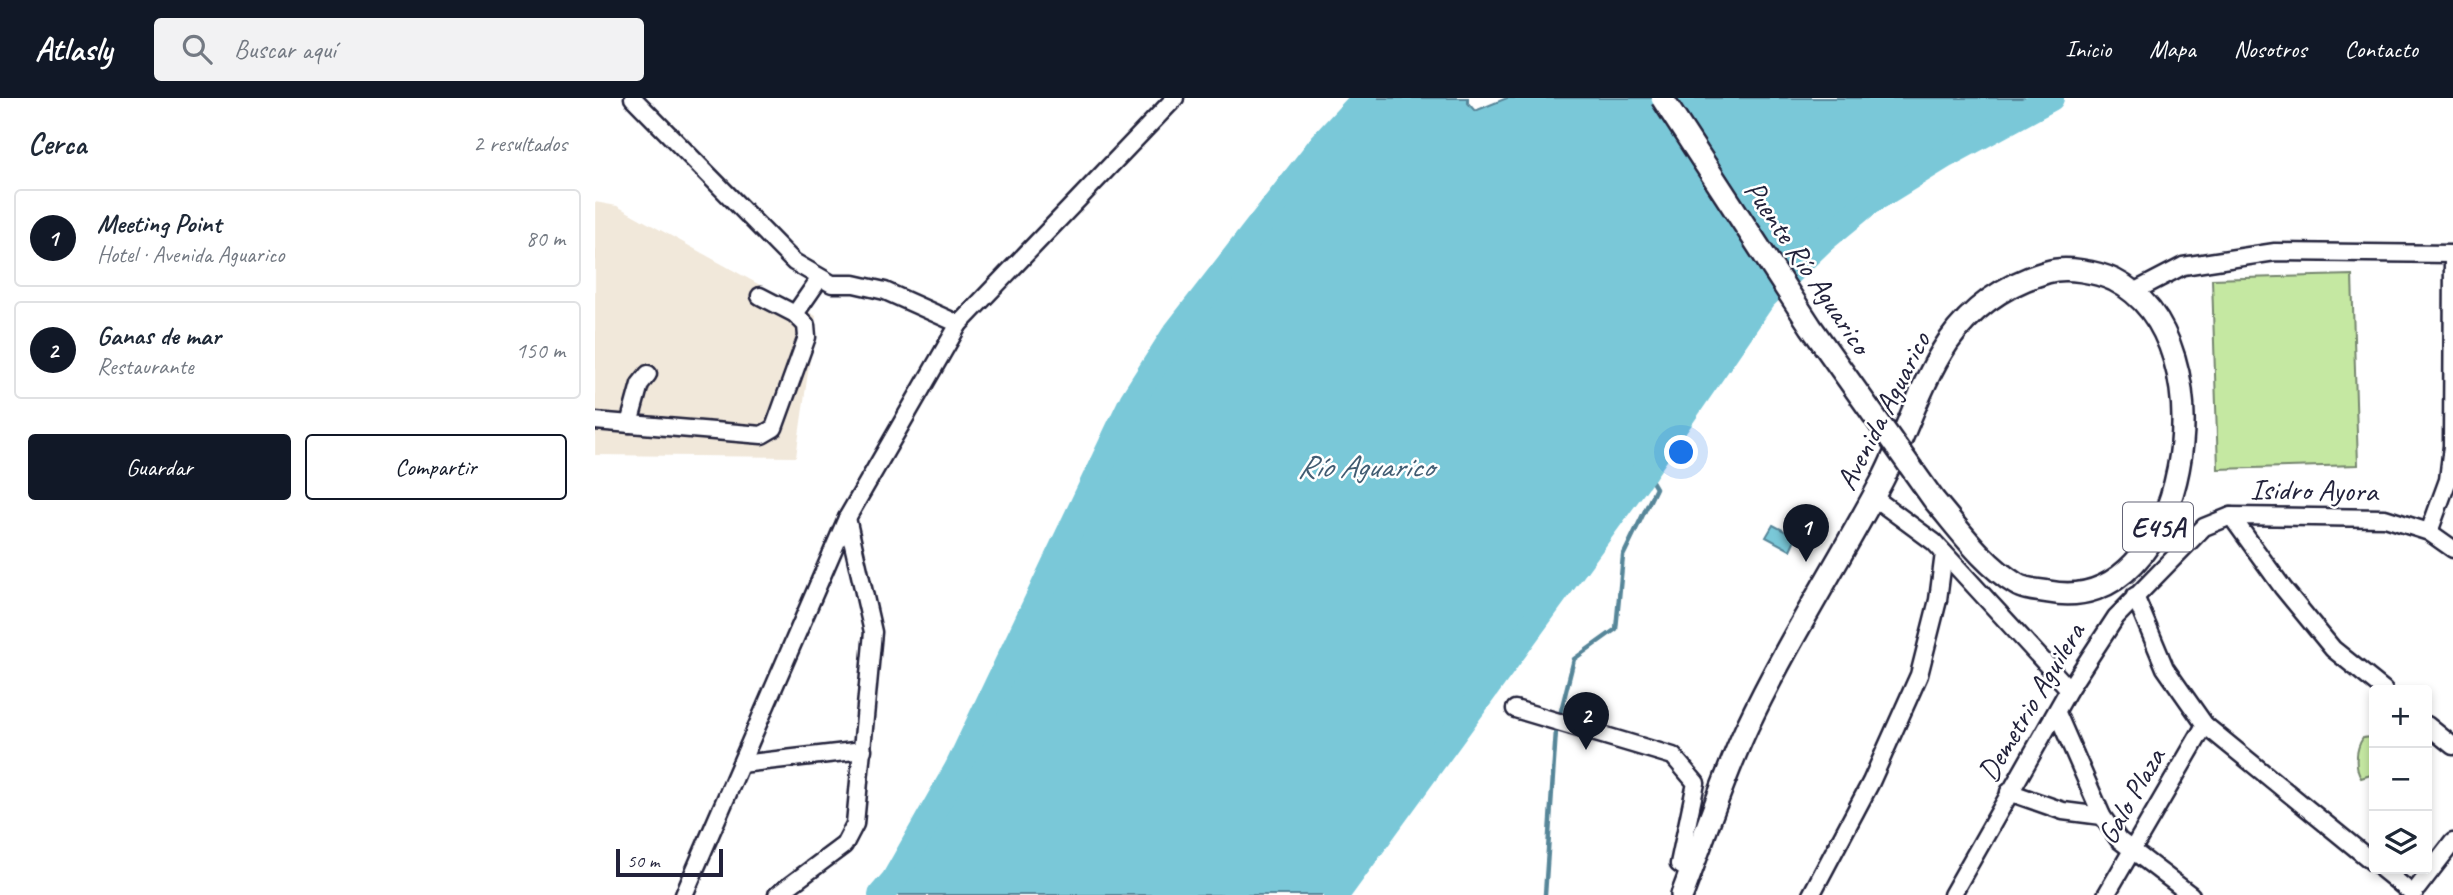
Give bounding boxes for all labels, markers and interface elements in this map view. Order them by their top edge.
search box [154,18,644,81]
text: Atlasly [35,28,112,70]
icon: search [178,30,216,68]
text: Buscar aquí [234,33,336,66]
text: Inicio [2065,34,2111,64]
text: Mapa [2149,34,2196,64]
text: Nosotros [2234,34,2306,64]
text: Contacto [2344,34,2418,64]
text: Cerca [28,125,86,163]
text: 2 resultados [473,129,567,158]
street label: Puente Río Aguarico [1736,173,1882,364]
text: Meeting Point [97,207,221,240]
text: 1 [48,224,58,253]
text: 80 m [526,224,565,253]
text: Hotel · Avenida Aguarico [97,240,284,269]
text: Ganas de mar [97,319,221,352]
street label: Avenida Aguarico [1827,324,1940,496]
text: 2 [48,336,58,365]
text: 150 m [516,336,565,365]
text: Restaurante [97,352,194,381]
button: Guardar [28,434,291,500]
button: Compartir [305,434,567,500]
your location [1664,435,1698,469]
water label: Río Aguarico [1297,446,1438,487]
street label: Isidro Ayora [2250,470,2380,510]
road number: E45A [2123,502,2193,551]
pin: 1 [1783,504,1829,562]
street label: Demetrio Aguilera [1969,614,2094,788]
map controls [2369,685,2432,874]
button: + [2369,685,2432,748]
pin: 2 [1563,692,1609,750]
street label: Galo Plaza [2088,740,2175,851]
button: − [2369,748,2432,811]
button: layers [2369,811,2432,874]
scale bar [616,846,723,878]
text: 50 m [627,849,659,873]

